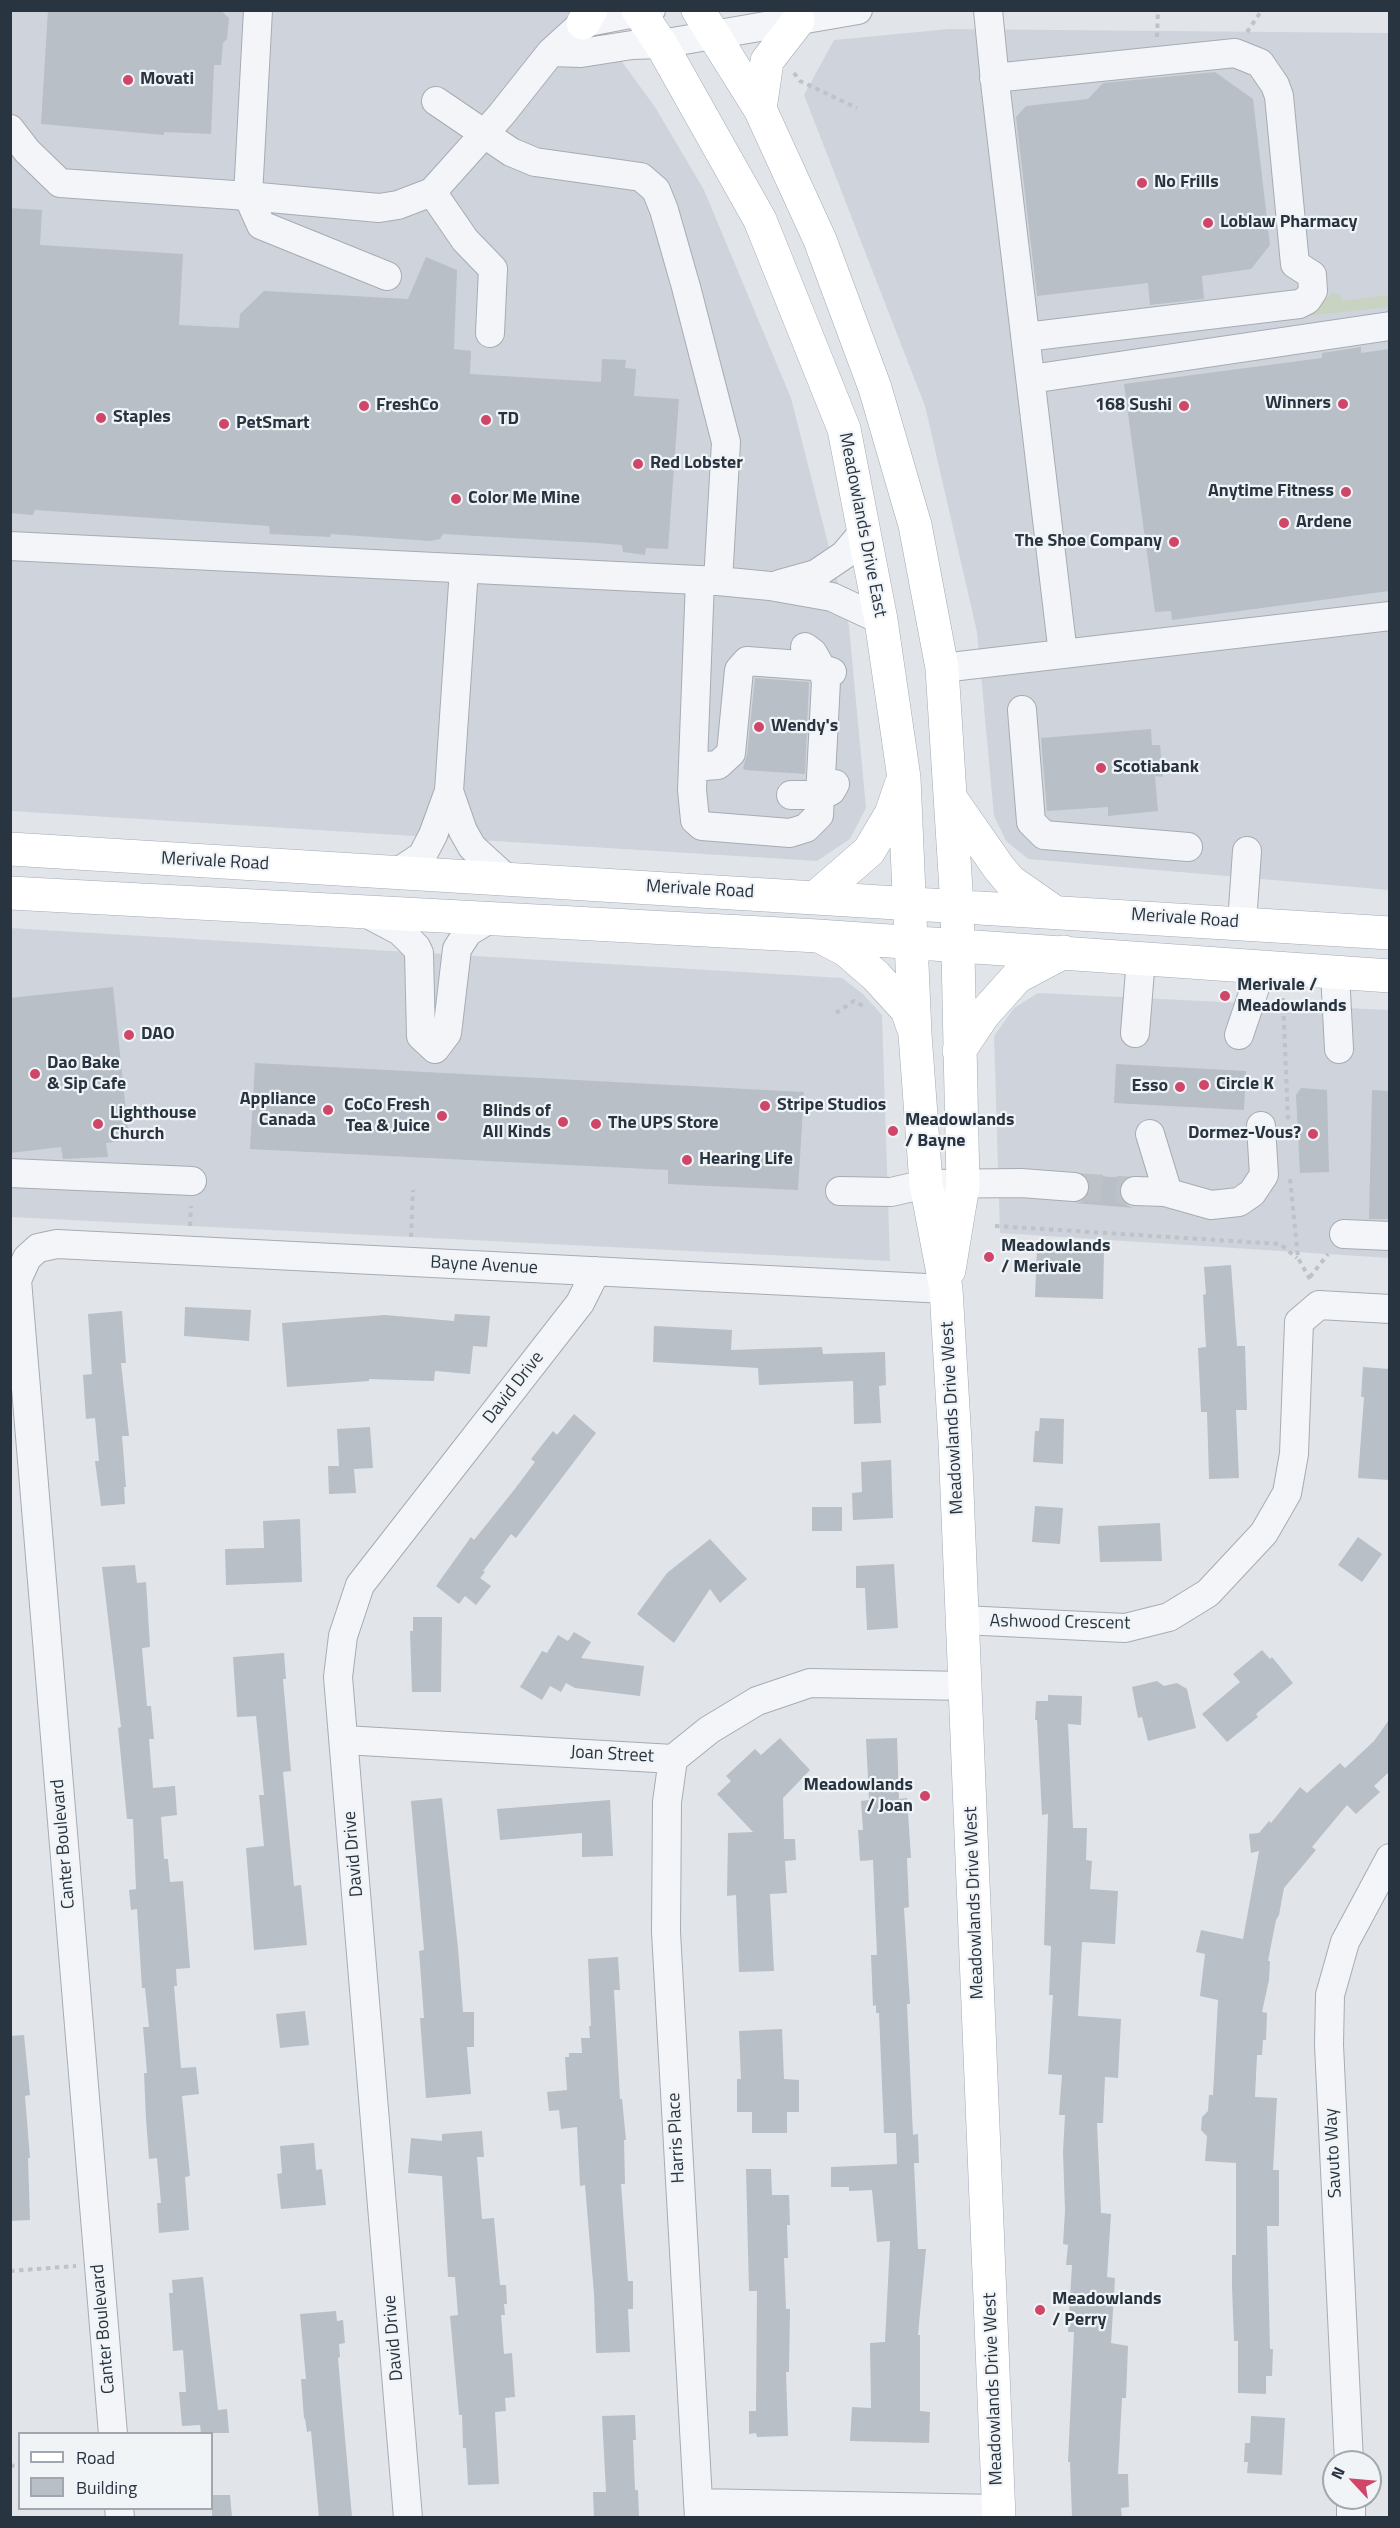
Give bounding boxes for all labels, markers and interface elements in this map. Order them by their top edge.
place label: Movati [140,69,194,91]
marker: Movati [121,73,135,87]
place label: No Frills [1154,172,1219,194]
marker: No Frills [1135,176,1149,190]
place label: Loblaw Pharmacy [1220,212,1357,234]
marker: Loblaw Pharmacy [1201,216,1215,230]
place label: Winners [1265,393,1331,415]
place label: FreshCo [376,395,439,417]
place label: 168 Sushi [1095,395,1172,417]
marker: Winners [1336,397,1350,411]
marker: FreshCo [357,399,371,413]
marker: 168 Sushi [1177,399,1191,413]
place label: Staples [113,407,171,429]
place label: TD [498,409,519,431]
marker: Staples [94,411,108,425]
place label: PetSmart [236,413,310,435]
marker: TD [479,413,493,427]
marker: PetSmart [217,417,231,431]
street label: Meadowlands Drive East [834,431,890,619]
place label: Red Lobster [650,453,743,475]
marker: Red Lobster [631,457,645,471]
place label: Anytime Fitness [1208,481,1334,503]
marker: Anytime Fitness [1339,485,1353,499]
place label: Color Me Mine [468,488,580,510]
marker: Color Me Mine [449,492,463,506]
place label: Ardene [1296,512,1352,534]
marker: Ardene [1277,516,1291,530]
place label: The Shoe Company [1015,531,1162,553]
marker: The Shoe Company [1167,535,1181,549]
place label: Wendy's [771,716,838,738]
marker: Wendy's [752,720,766,734]
place label: Scotiabank [1113,757,1199,779]
marker: Scotiabank [1094,761,1108,775]
street label: Merivale Road [161,848,269,876]
street label: Merivale Road [646,876,754,904]
street label: Merivale Road [1130,904,1240,934]
place label: Merivale / Meadowlands [1237,975,1346,1018]
marker: Merivale / Meadowlands [1218,989,1232,1003]
place label: DAO [141,1024,175,1046]
marker: DAO [122,1028,136,1042]
place label: Dao Bake & Sip Cafe [47,1053,126,1096]
marker: Dao Bake & Sip Cafe [28,1067,42,1081]
place label: Circle K [1216,1074,1274,1096]
place label: Esso [1131,1076,1168,1098]
marker: Circle K [1197,1078,1211,1092]
marker: Esso [1173,1080,1187,1094]
place label: Appliance Canada [240,1089,316,1132]
place label: CoCo Fresh Tea & Juice [344,1095,430,1138]
place label: Stripe Studios [777,1095,886,1117]
marker: Stripe Studios [758,1099,772,1113]
place label: Blinds of All Kinds [482,1101,551,1144]
place label: Lighthouse Church [110,1103,196,1146]
marker: Appliance Canada [321,1103,335,1117]
marker: CoCo Fresh Tea & Juice [435,1109,449,1123]
place label: Meadowlands / Bayne [905,1110,1014,1152]
place label: The UPS Store [608,1113,718,1135]
marker: Blinds of All Kinds [556,1115,570,1129]
marker: Lighthouse Church [91,1117,105,1131]
marker: The UPS Store [589,1117,603,1131]
place label: Dormez-Vous? [1188,1123,1301,1145]
marker: Meadowlands / Bayne [886,1124,900,1138]
marker: Dormez-Vous? [1306,1127,1320,1141]
place label: Hearing Life [699,1149,793,1171]
marker: Hearing Life [680,1153,694,1167]
place label: Meadowlands / Merivale [1001,1236,1110,1278]
marker: Meadowlands / Merivale [982,1250,996,1264]
street label: Bayne Avenue [430,1252,538,1280]
street label: Meadowlands Drive West [937,1321,969,1515]
street label: David Drive [479,1347,549,1429]
street label: Ashwood Crescent [989,1611,1131,1635]
street label: Joan Street [570,1742,654,1768]
place label: Meadowlands / Joan [804,1775,913,1818]
street label: Canter Boulevard [48,1778,80,1910]
marker: Meadowlands / Joan [918,1789,932,1803]
street label: Meadowlands Drive West [961,1806,989,2000]
street label: David Drive [339,1810,369,1898]
street label: Harris Place [664,2092,690,2184]
street label: Savuto Way [1321,2108,1347,2198]
street label: Canter Boulevard [88,2263,120,2395]
place label: Meadowlands / Perry [1052,2289,1161,2332]
street label: Meadowlands Drive West [980,2292,1008,2486]
street label: David Drive [379,2294,409,2382]
marker: Meadowlands / Perry [1033,2303,1047,2317]
legend [18,2432,213,2510]
text: Road [76,2444,115,2471]
north arrow [1322,2450,1382,2510]
text: N [1324,2463,1351,2483]
text: Building [76,2474,137,2501]

